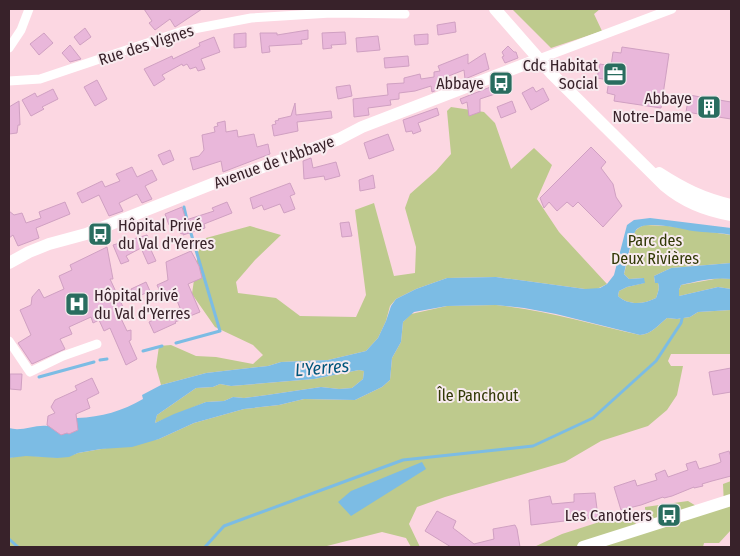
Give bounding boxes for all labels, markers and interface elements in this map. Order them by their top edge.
street label: Rue des Vignes [96,21,196,69]
place label: Cdc Habitat Social [523,56,599,93]
office icon: Cdc Habitat Social [602,61,628,87]
bus stop icon: Abbaye [488,70,514,96]
place label: Abbaye [436,74,484,93]
place label: Abbaye Notre-Dame [613,89,692,126]
building icon: Abbaye Notre-Dame [696,94,722,120]
street label: Avenue de l'Abbaye [211,131,337,193]
place label: Hôpital Privé du Val d'Yerres [118,216,214,253]
bus stop icon: Hôpital Privé du Val d'Yerres [87,221,113,247]
park label: Parc des Deux Rivières [611,231,699,268]
place label: Hôpital privé du Val d'Yerres [94,286,190,323]
hospital icon: Hôpital privé du Val d'Yerres [64,291,90,317]
water label: L'Yerres [294,355,350,381]
park label: Île Panchout [436,386,519,405]
bus stop icon: Les Canotiers [656,502,682,528]
place label: Les Canotiers [565,506,652,525]

